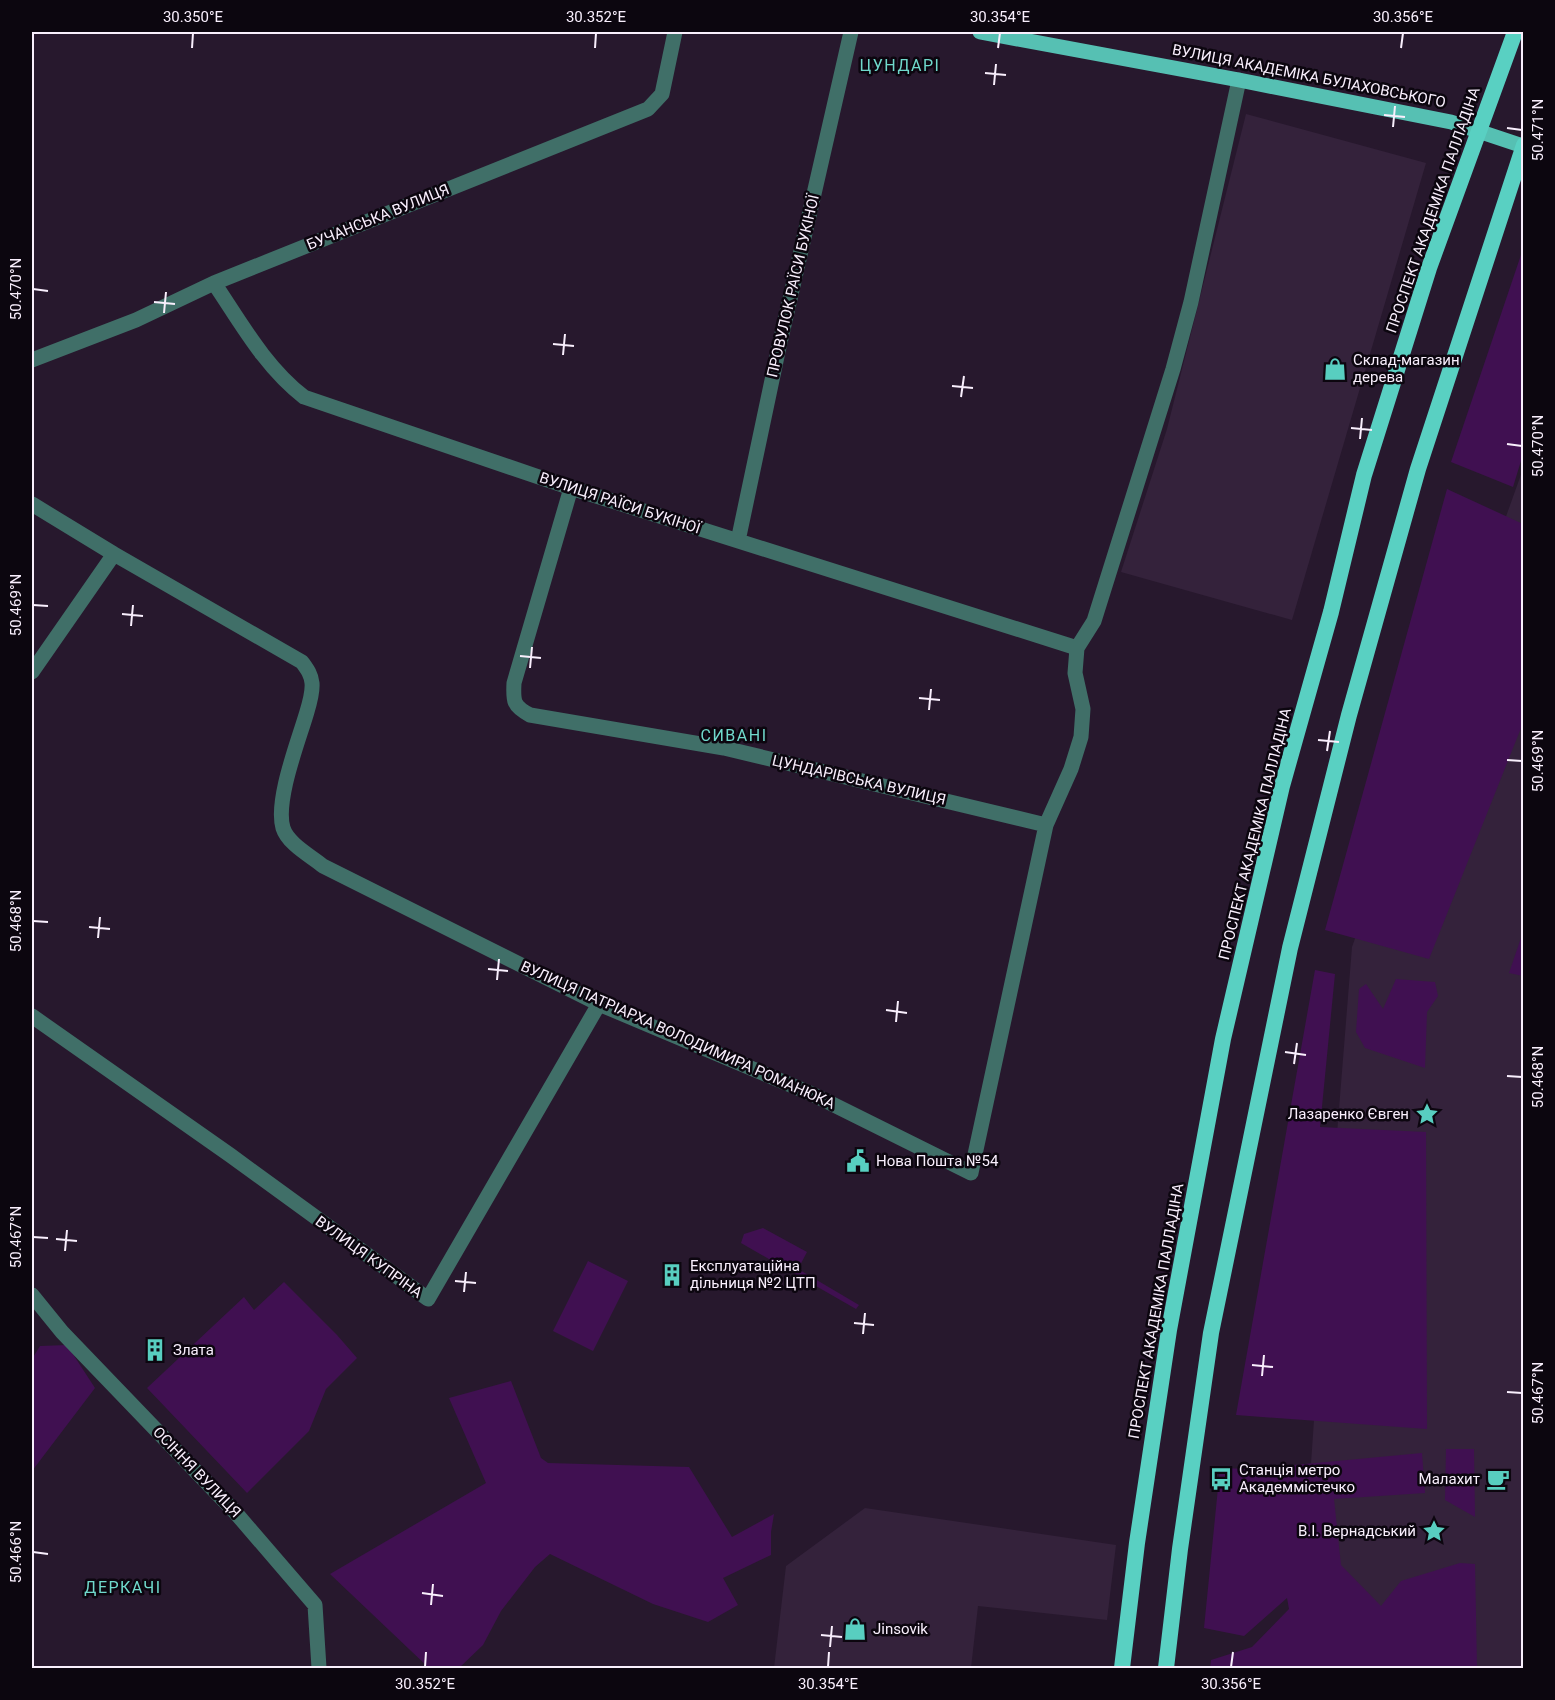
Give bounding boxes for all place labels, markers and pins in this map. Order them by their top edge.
place label: Склад-магазин дерева [1353,351,1460,386]
shop icon: Склад-магазин дерева [1322,356,1348,382]
place icon: Лазаренко Євген [1414,1101,1440,1127]
place label: Лазаренко Євген [1288,1105,1409,1123]
public building icon: Нова Пошта №54 [845,1148,871,1174]
place label: Нова Пошта №54 [876,1152,999,1170]
place label: Експлуатаційна дільниця №2 ЦТП [690,1257,816,1292]
building icon: Експлуатаційна дільниця №2 ЦТП [659,1262,685,1288]
building icon: Злата [142,1337,168,1363]
place label: Злата [173,1341,214,1359]
place label: Станція метро Академмістечко [1239,1461,1355,1496]
bus stop icon: Станція метро Академмістечко [1208,1466,1234,1492]
cafe icon: Малахит [1485,1466,1511,1492]
place label: Малахит [1419,1470,1480,1488]
place icon: В.І. Вернадський [1421,1518,1447,1544]
place label: В.І. Вернадський [1298,1522,1416,1540]
shop icon: Jinsovik [842,1616,868,1642]
place label: Jinsovik [873,1620,928,1638]

